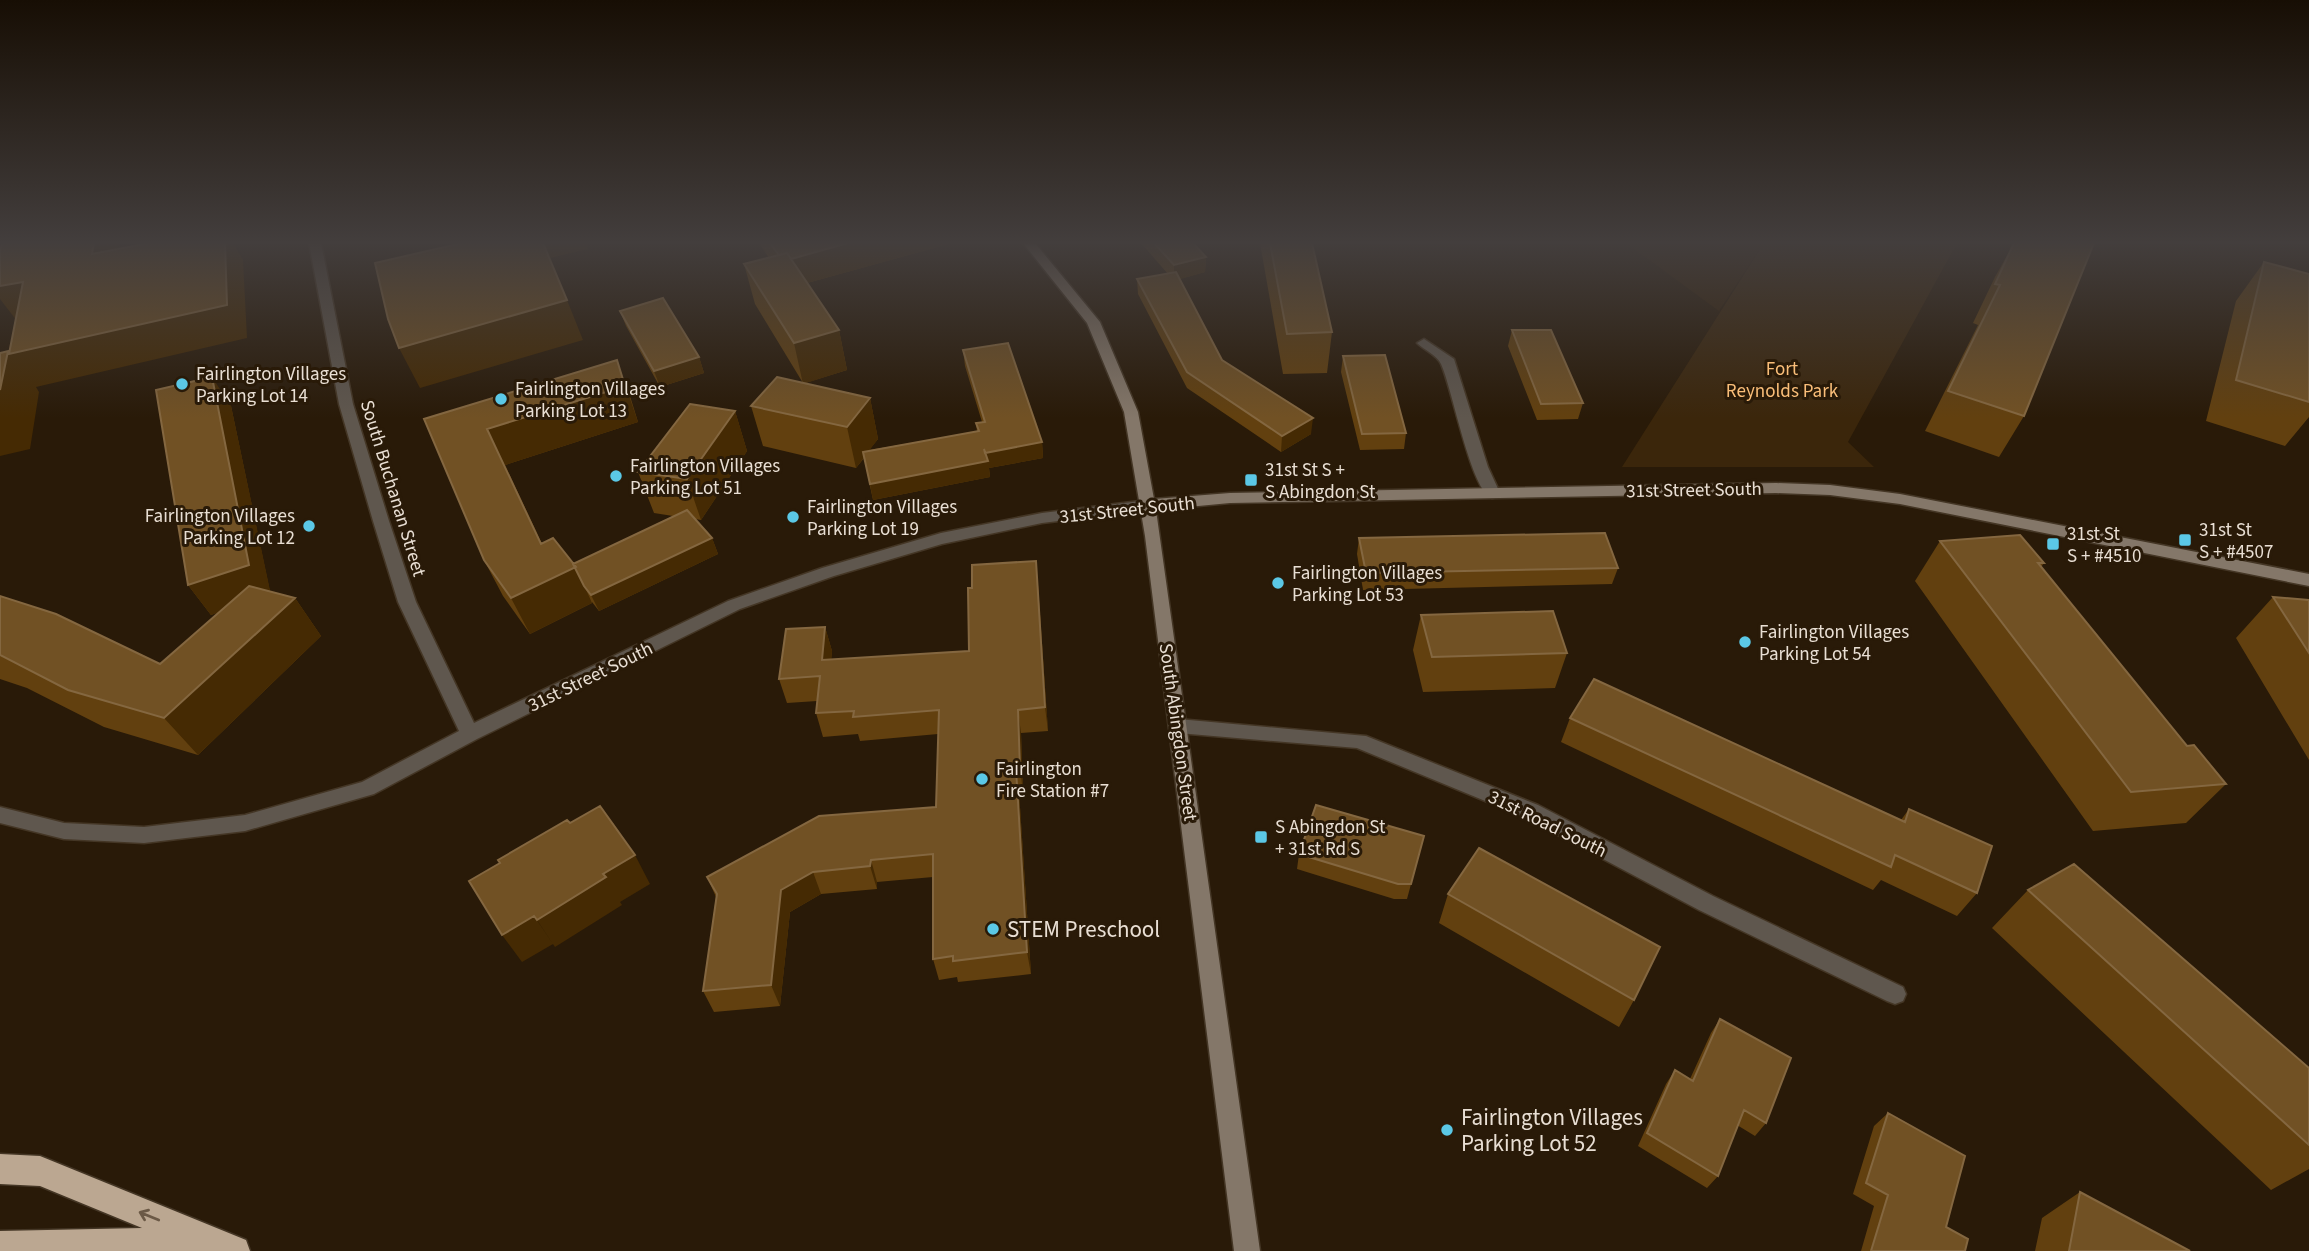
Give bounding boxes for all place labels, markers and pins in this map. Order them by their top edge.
place label: Fairlington Villages Parking Lot 14 [196,361,346,410]
marker: Fairlington Villages Parking Lot 14 [174,376,190,392]
place label: Fairlington Villages Parking Lot 13 [515,376,665,425]
marker: Fairlington Villages Parking Lot 13 [493,391,509,407]
place label: Fairlington Villages Parking Lot 51 [630,453,780,502]
place label: 31st St S + S Abingdon St [1265,457,1376,506]
marker: Fairlington Villages Parking Lot 51 [608,468,624,484]
marker: 31st St S + S Abingdon St [1243,472,1259,488]
place label: Fairlington Villages Parking Lot 19 [807,494,957,543]
place label: Fairlington Villages Parking Lot 12 [145,503,295,552]
marker: Fairlington Villages Parking Lot 19 [785,509,801,525]
place label: 31st St S + #4507 [2199,517,2273,566]
marker: Fairlington Villages Parking Lot 12 [301,518,317,534]
place label: 31st St S + #4510 [2067,521,2141,570]
marker: 31st St S + #4507 [2177,532,2193,548]
marker: 31st St S + #4510 [2045,536,2061,552]
place label: Fairlington Villages Parking Lot 53 [1292,560,1442,609]
marker: Fairlington Villages Parking Lot 53 [1270,575,1286,591]
place label: Fairlington Villages Parking Lot 54 [1759,619,1909,668]
marker: Fairlington Villages Parking Lot 54 [1737,634,1753,650]
place label: Fairlington Fire Station #7 [996,756,1109,805]
marker: Fairlington Fire Station #7 [974,771,990,787]
place label: S Abingdon St + 31st Rd S [1275,814,1386,863]
marker: S Abingdon St + 31st Rd S [1253,829,1269,845]
place label: STEM Preschool [1007,913,1160,946]
marker: STEM Preschool [985,921,1001,937]
place label: Fairlington Villages Parking Lot 52 [1461,1101,1643,1160]
marker: Fairlington Villages Parking Lot 52 [1439,1122,1455,1138]

